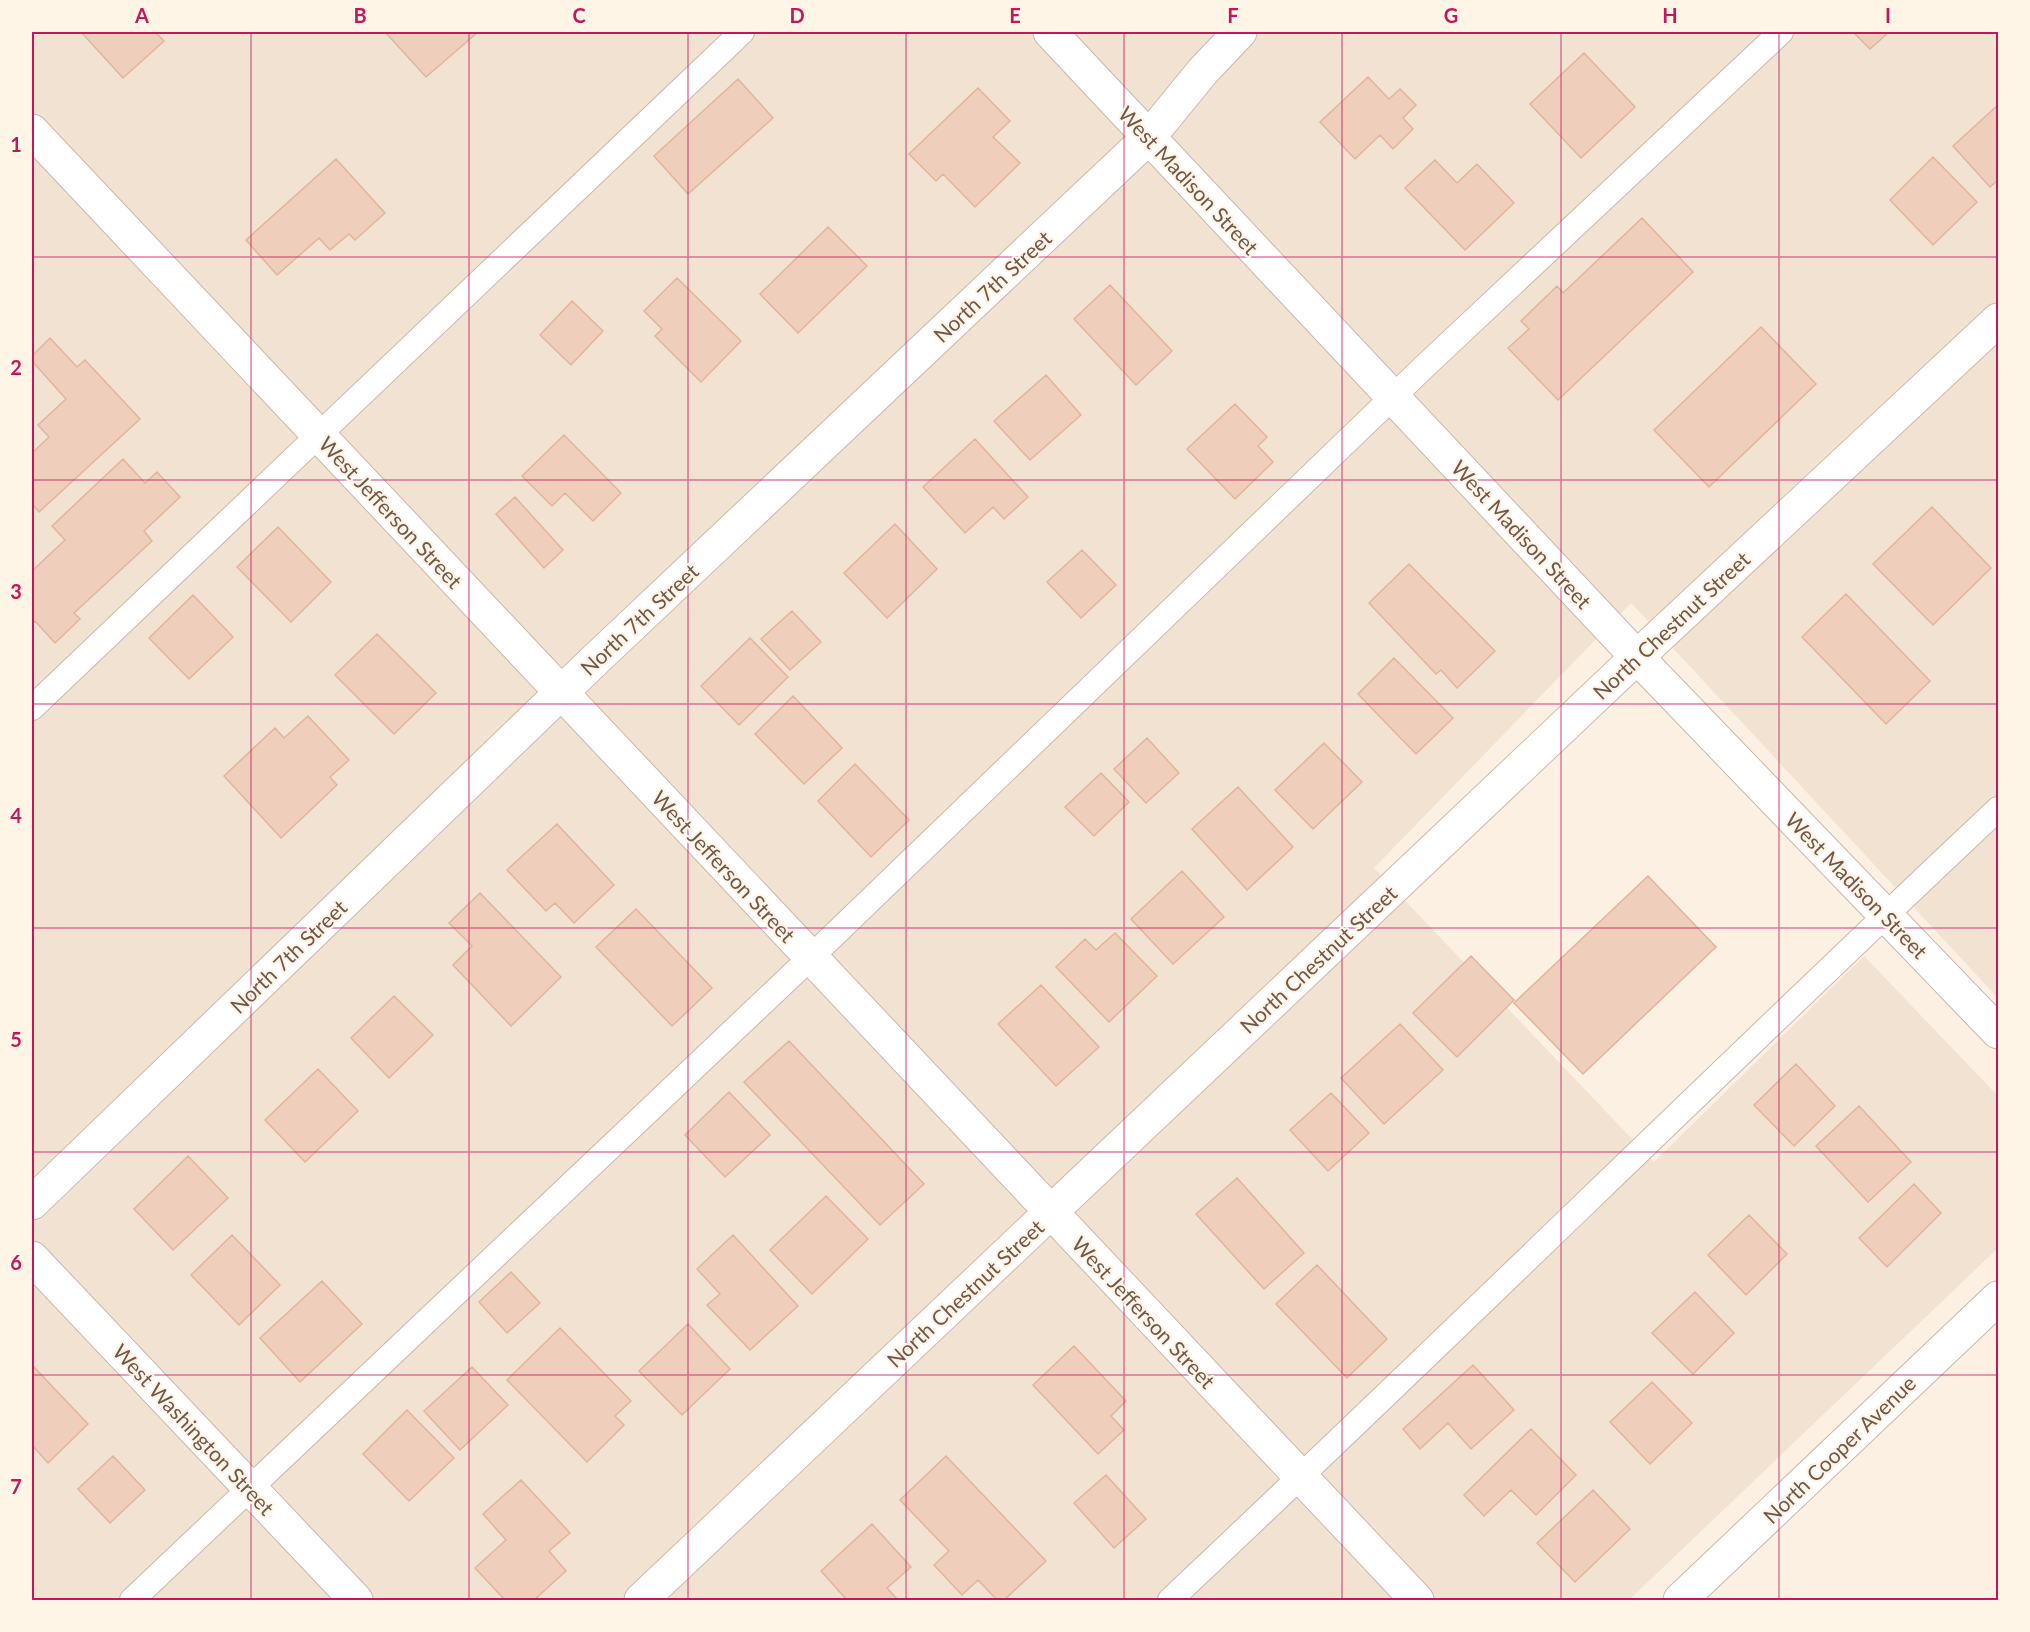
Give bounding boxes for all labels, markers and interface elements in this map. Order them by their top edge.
text: A [134,3,149,27]
text: B [353,3,367,27]
text: C [572,3,586,27]
text: D [789,3,805,27]
text: E [1009,3,1021,27]
text: F [1227,3,1239,27]
text: G [1444,3,1458,27]
text: H [1662,3,1678,27]
text: I [1885,3,1891,27]
street label: West Madison Street [1114,101,1264,260]
text: 1 [10,132,22,156]
street label: North 7th Street [928,225,1056,347]
text: 2 [10,355,22,379]
street label: West Jefferson Street [314,431,468,593]
street label: West Madison Street [1447,455,1597,614]
street label: North Chestnut Street [1588,546,1755,704]
street label: North 7th Street [575,558,703,680]
text: 3 [10,579,22,603]
street label: West Jefferson Street [647,785,801,947]
text: 4 [10,803,22,827]
street label: West Madison Street [1781,807,1934,964]
street label: North Chestnut Street [1235,880,1402,1038]
street label: North 7th Street [225,894,352,1018]
text: 5 [10,1027,22,1051]
street label: North Chestnut Street [882,1214,1049,1372]
street label: West Jefferson Street [1067,1231,1221,1393]
text: 6 [10,1250,22,1274]
street label: West Washington Street [108,1338,280,1520]
street label: North Cooper Avenue [1758,1370,1920,1528]
text: 7 [10,1474,22,1498]

